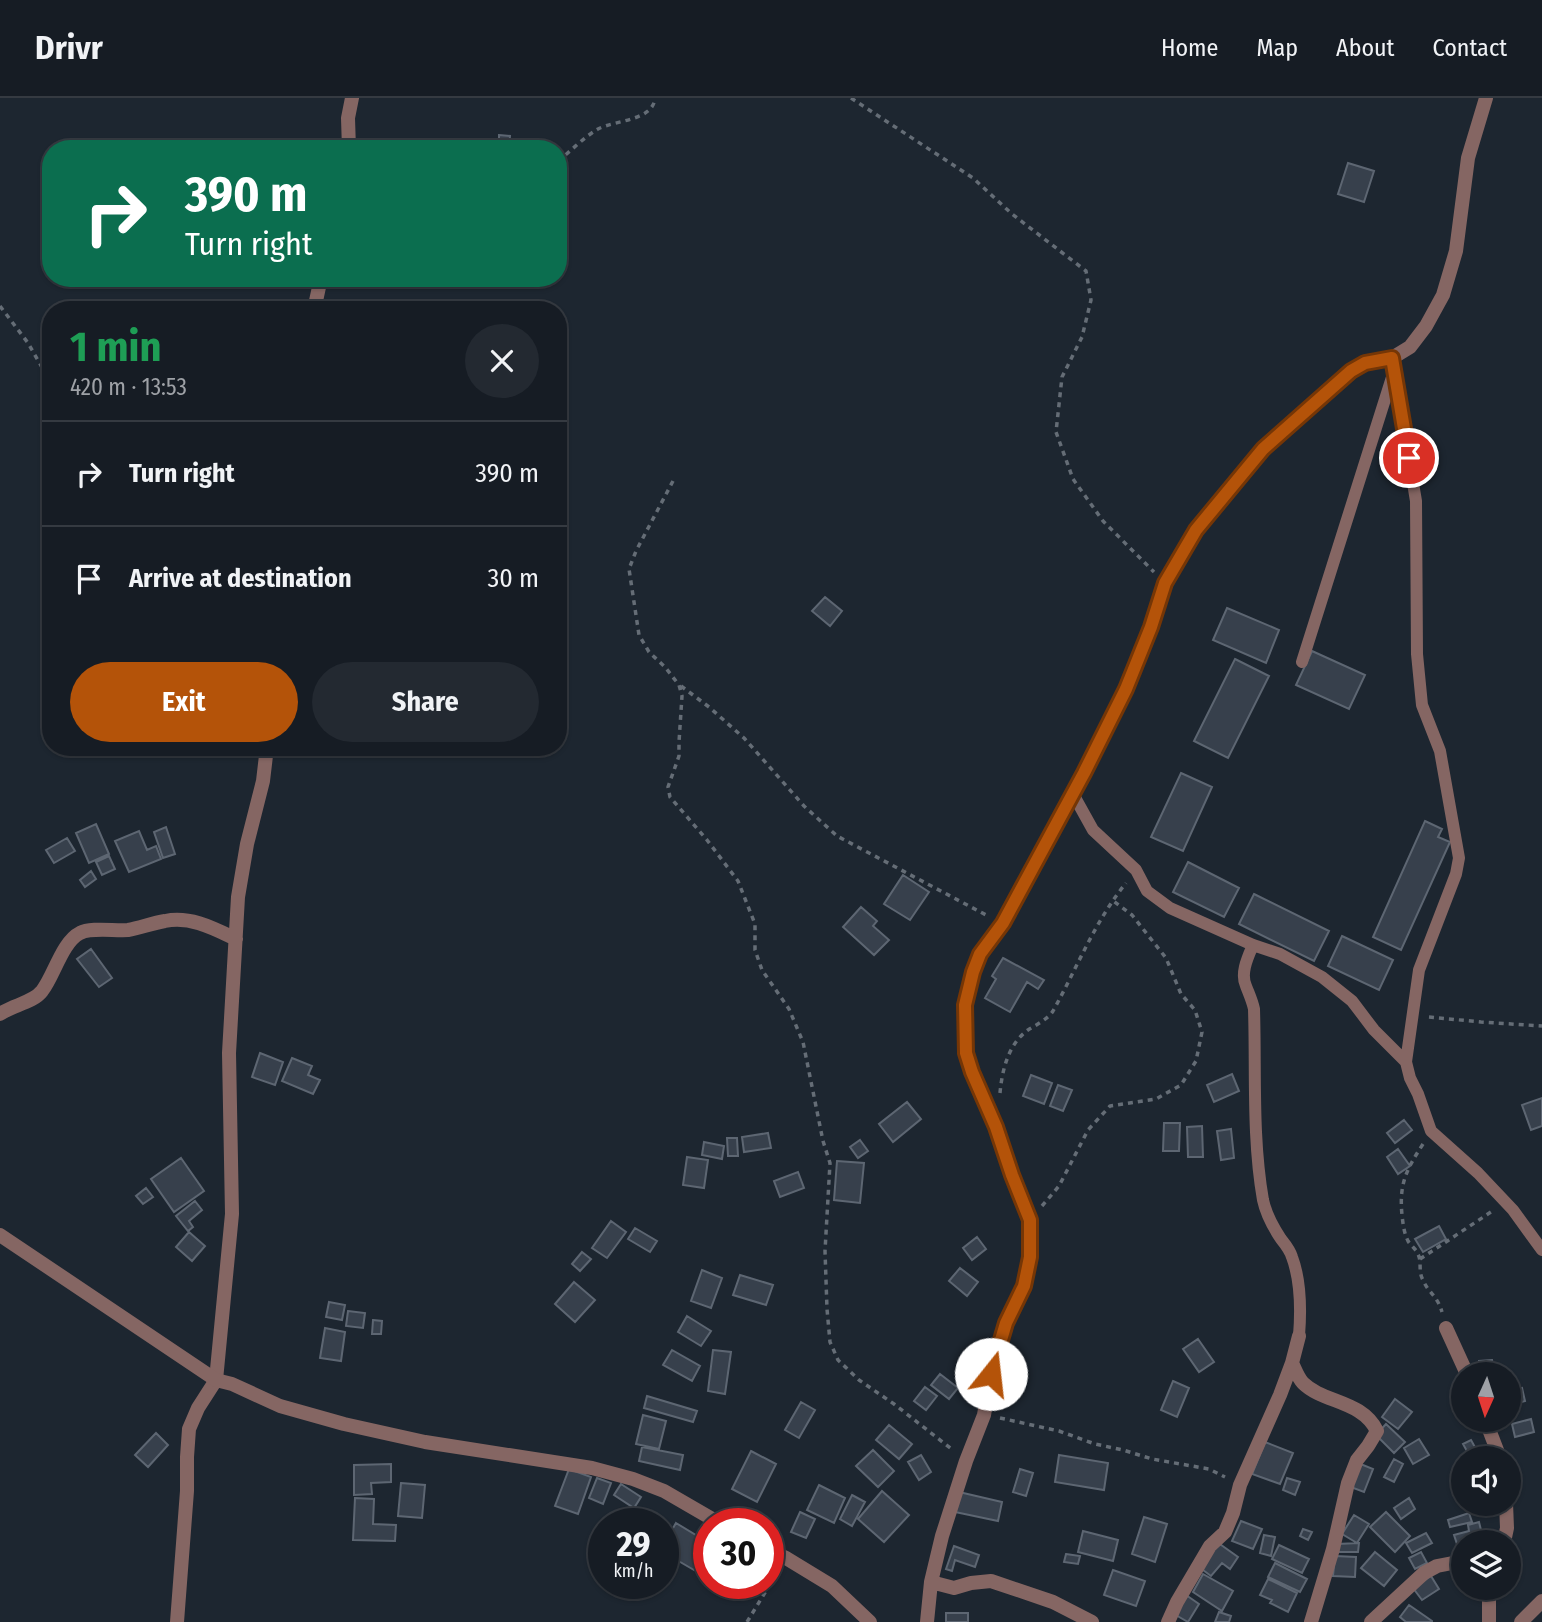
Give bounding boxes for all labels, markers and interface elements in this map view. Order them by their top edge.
text: Drivr [35,28,103,68]
text: Home [1161,34,1218,62]
text: Map [1256,34,1298,62]
text: About [1336,34,1394,62]
text: Contact [1432,34,1507,62]
text: 390 m [185,165,307,224]
icon: right [70,168,161,259]
text: Turn right [185,225,312,263]
text: 1 min [70,322,161,372]
button: close [465,324,539,398]
text: 420 m · 13:53 [70,373,187,401]
pin [1379,428,1439,488]
icon: arrive [1390,439,1428,477]
icon: right [70,455,108,493]
text: Turn right [129,458,235,489]
text: 390 m [475,458,539,489]
icon: arrive [70,560,108,598]
text: Arrive at destination [129,563,352,594]
text: 30 m [488,563,539,594]
button: Exit [70,662,298,742]
button: Share [312,662,539,742]
position arrow [954,1337,1028,1411]
north arrow [1451,1362,1521,1432]
map controls [1451,1362,1521,1600]
button: sound [1451,1446,1521,1516]
speed limit sign: 30 [693,1508,784,1599]
text: 29 [616,1523,651,1565]
button: layers [1451,1530,1521,1600]
text: km/h [613,1560,654,1582]

